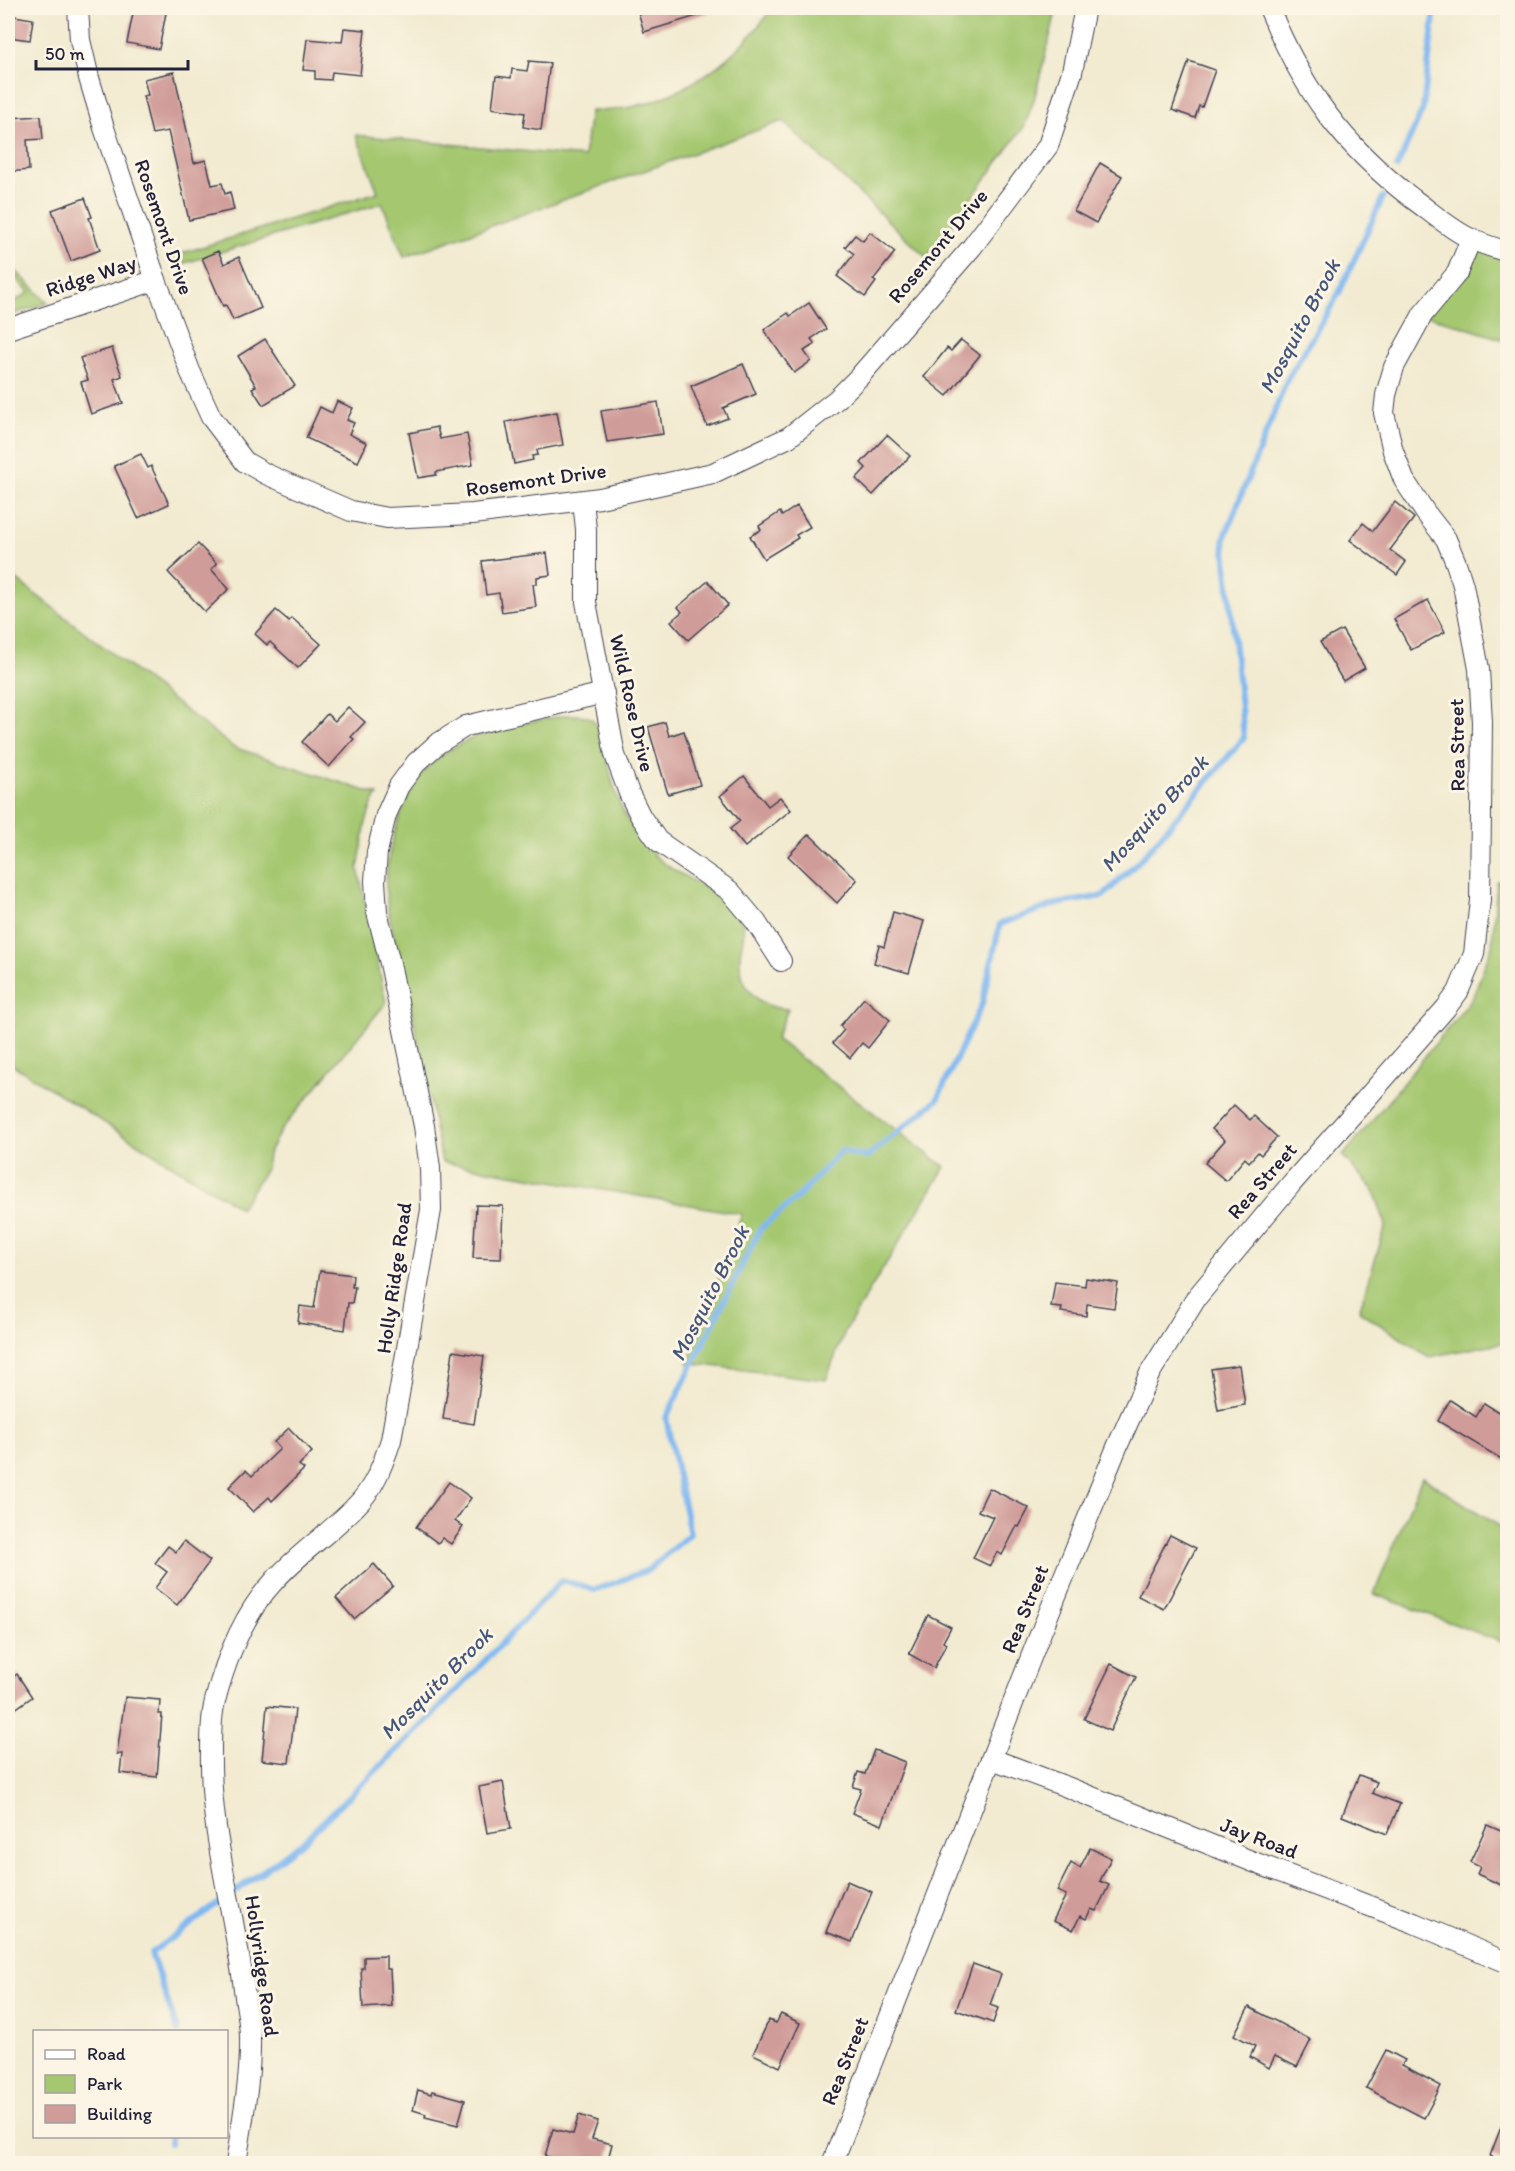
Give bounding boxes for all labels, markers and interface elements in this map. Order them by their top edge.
scale bar [36,33,188,71]
text: 50 m [45,43,85,65]
street label: Rosemont Drive [130,156,199,298]
street label: Rosemont Drive [883,183,993,308]
street label: Ridge Way [42,249,139,302]
water label: Mosquito Brook [1253,253,1347,398]
street label: Rosemont Drive [464,457,608,502]
street label: Wild Rose Drive [605,632,660,774]
street label: Rea Street [1443,698,1470,792]
water label: Mosquito Brook [1095,748,1215,877]
street label: Rea Street [1222,1137,1302,1224]
street label: Holly Ridge Road [370,1200,417,1355]
water label: Mosquito Brook [664,1219,756,1365]
street label: Rea Street [995,1561,1054,1657]
water label: Mosquito Brook [374,1620,500,1745]
street label: Jay Road [1217,1811,1301,1864]
street label: Hollyridge Road [240,1893,285,2039]
street label: Rea Street [815,2013,874,2109]
legend [33,2030,228,2138]
text: Road [87,2043,126,2065]
text: Park [87,2073,122,2095]
text: Building [87,2103,153,2125]

